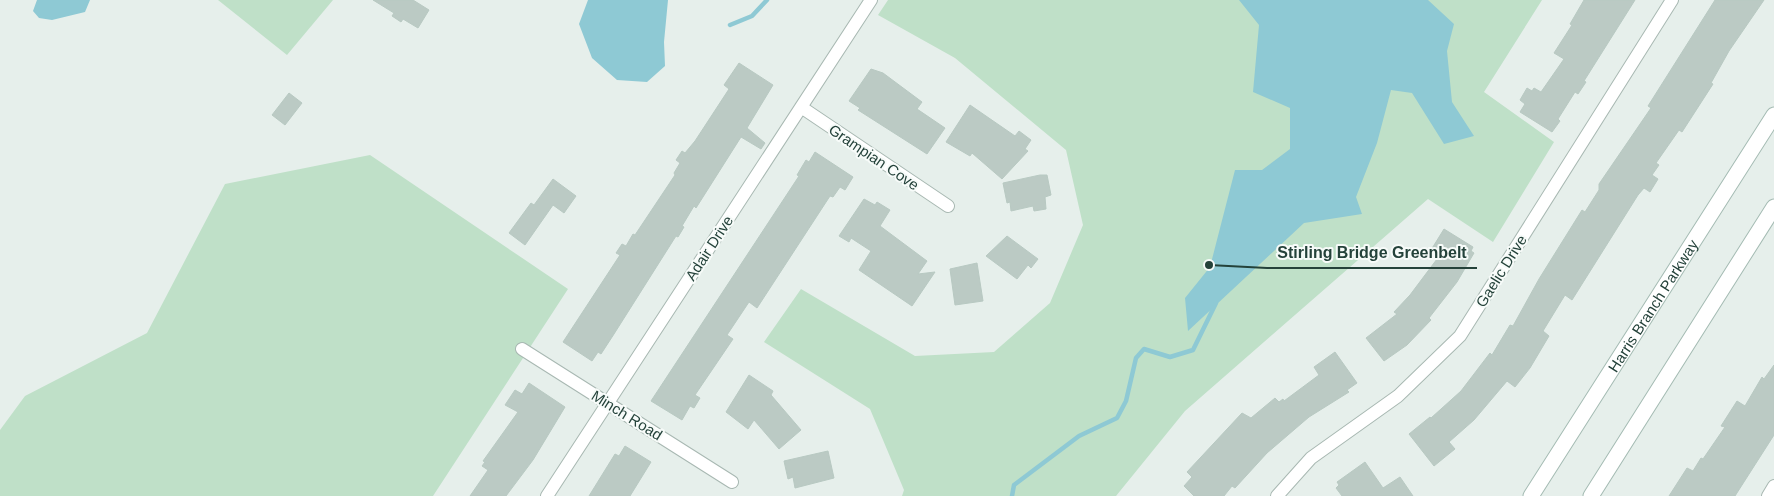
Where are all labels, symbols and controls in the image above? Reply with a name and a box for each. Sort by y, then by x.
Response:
street label: Grampian Cove [826,121,922,193]
street label: Adair Drive [682,212,736,284]
street label: Gaelic Drive [1472,232,1530,310]
street label: Harris Branch Parkway [1604,236,1701,375]
callout: Stirling Bridge Greenbelt [1267,237,1477,268]
text: Stirling Bridge Greenbelt [1277,244,1467,261]
street label: Minch Road [589,387,665,443]

